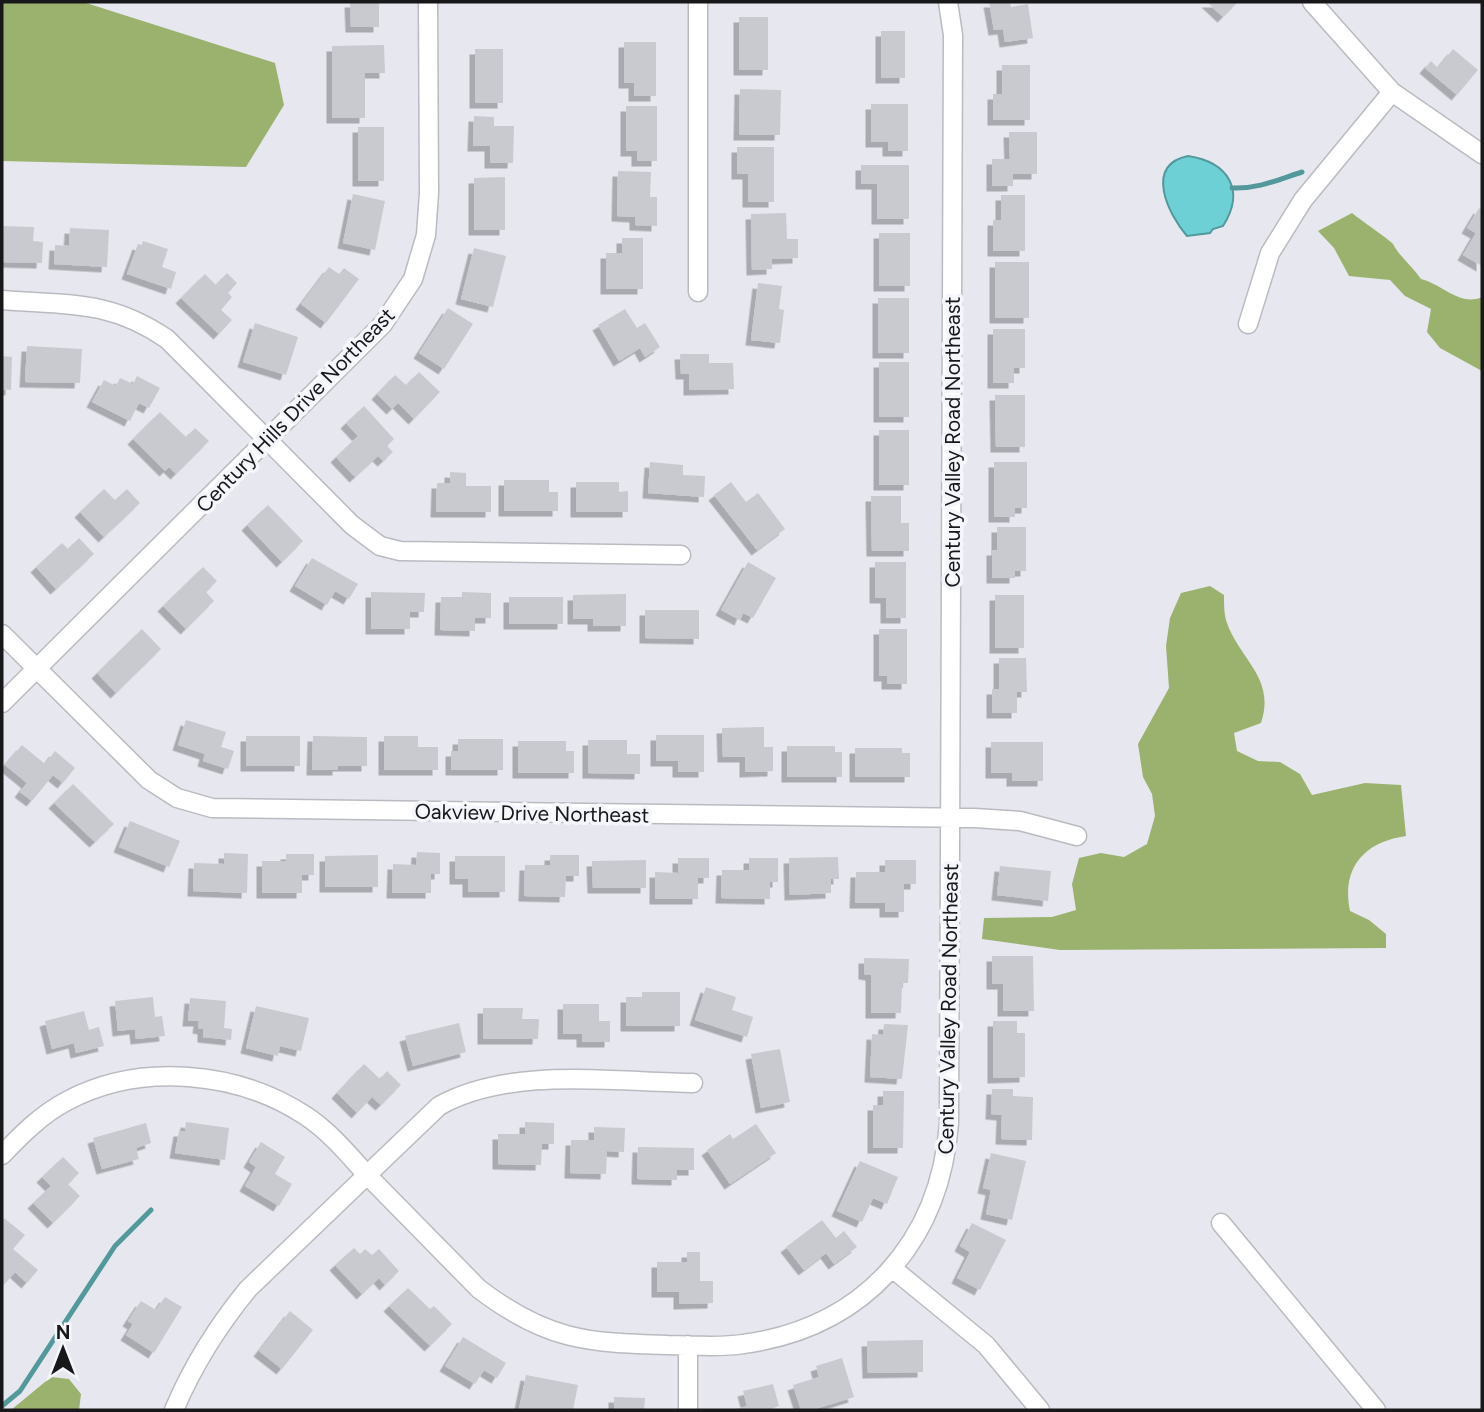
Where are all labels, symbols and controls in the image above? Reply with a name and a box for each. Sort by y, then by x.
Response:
street label: Century Valley Road Northeast [940,296,965,588]
street label: Century Hills Drive Northeast [190,302,400,518]
street label: Oakview Drive Northeast [414,798,650,828]
street label: Century Valley Road Northeast [933,863,963,1155]
north arrow [28,1314,98,1384]
text: N [56,1321,70,1344]

